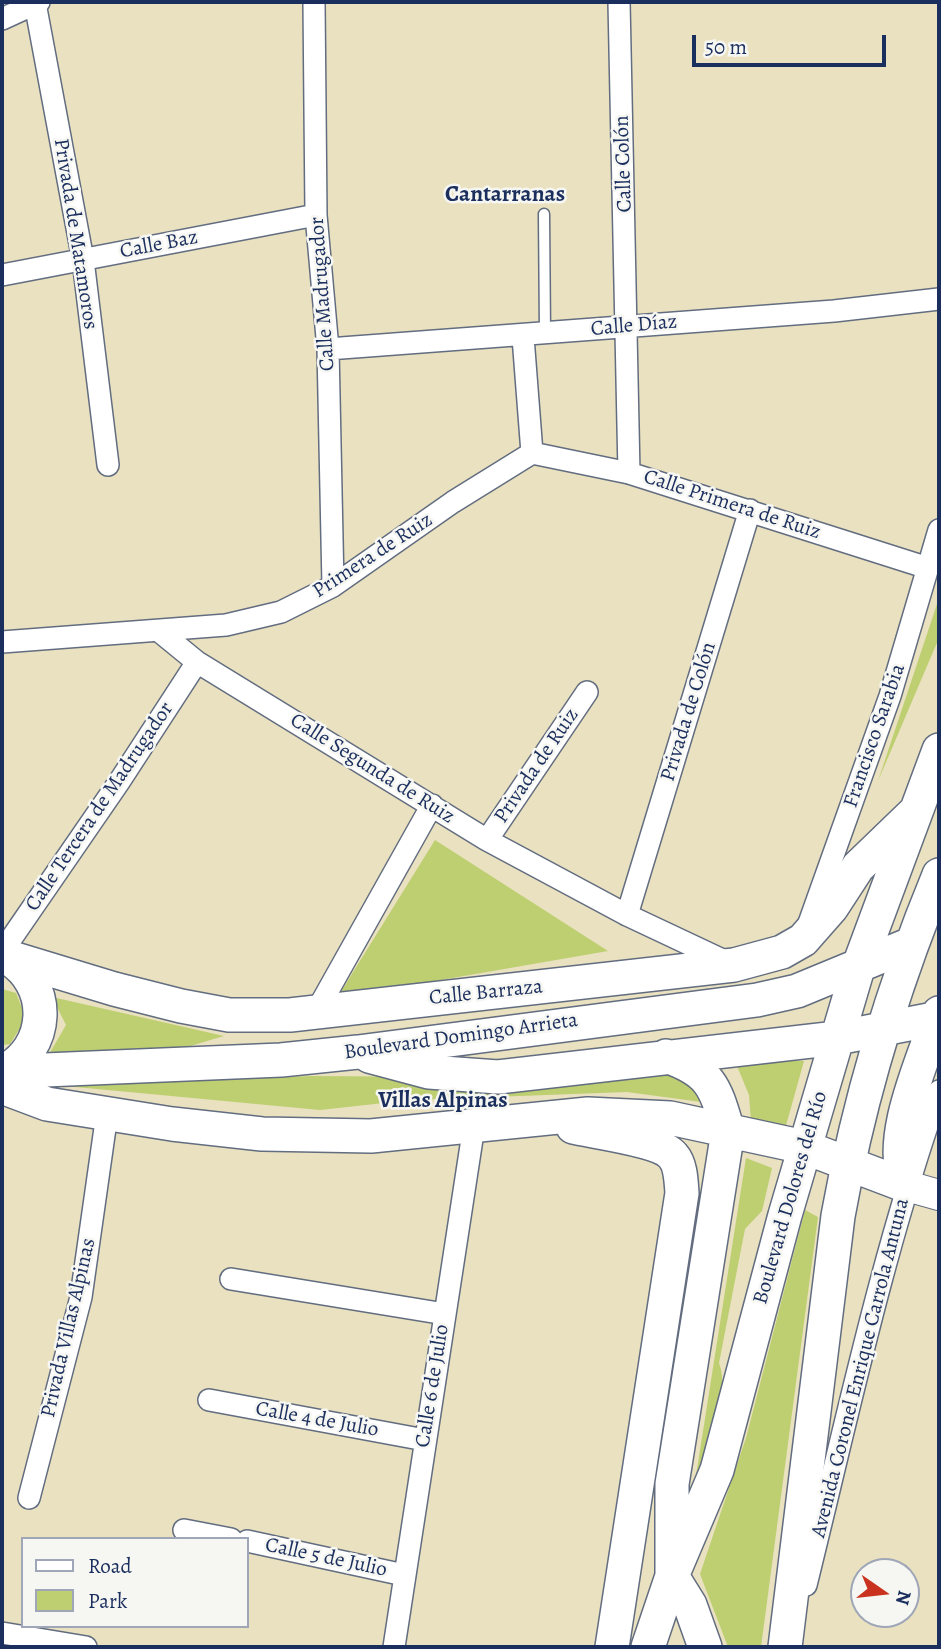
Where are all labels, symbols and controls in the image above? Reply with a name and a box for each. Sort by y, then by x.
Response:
scale bar [696,21,890,65]
text: 50 m [705,33,747,61]
street label: Calle Colón [610,115,638,213]
street label: Privada de Matamoros [47,137,103,331]
district label: Cantarranas [445,181,565,209]
street label: Calle Madrugador [305,216,341,372]
street label: Calle Baz [118,225,200,265]
street label: Calle Díaz [590,310,678,342]
street label: Calle Primera de Ruiz [640,464,824,546]
street label: Primera de Ruiz [308,508,438,604]
street label: Privada de Colón [656,639,722,785]
street label: Francisco Sarabia [839,661,911,811]
street label: Calle Tercera de Madrugador [21,698,179,916]
street label: Privada de Ruiz [489,704,585,828]
street label: Calle Segunda de Ruiz [285,708,459,830]
street label: Calle Barraza [428,975,544,1011]
street label: Boulevard Domingo Arrieta [342,1008,580,1066]
district label: Villas Alpinas [378,1087,508,1115]
street label: Boulevard Dolores del Río [749,1089,833,1307]
street label: Avenida Coronel Enrique Carrola Antuna [807,1196,915,1540]
street label: Privada Villas Alpinas [36,1236,102,1420]
street label: Calle 6 de Julio [411,1323,455,1449]
street label: Calle 4 de Julio [254,1397,380,1443]
street label: Calle 5 de Julio [263,1533,389,1583]
legend [21,1537,248,1628]
text: Road [88,1552,132,1580]
north arrow [850,1558,920,1628]
text: Park [88,1587,127,1615]
text: N [889,1588,918,1607]

